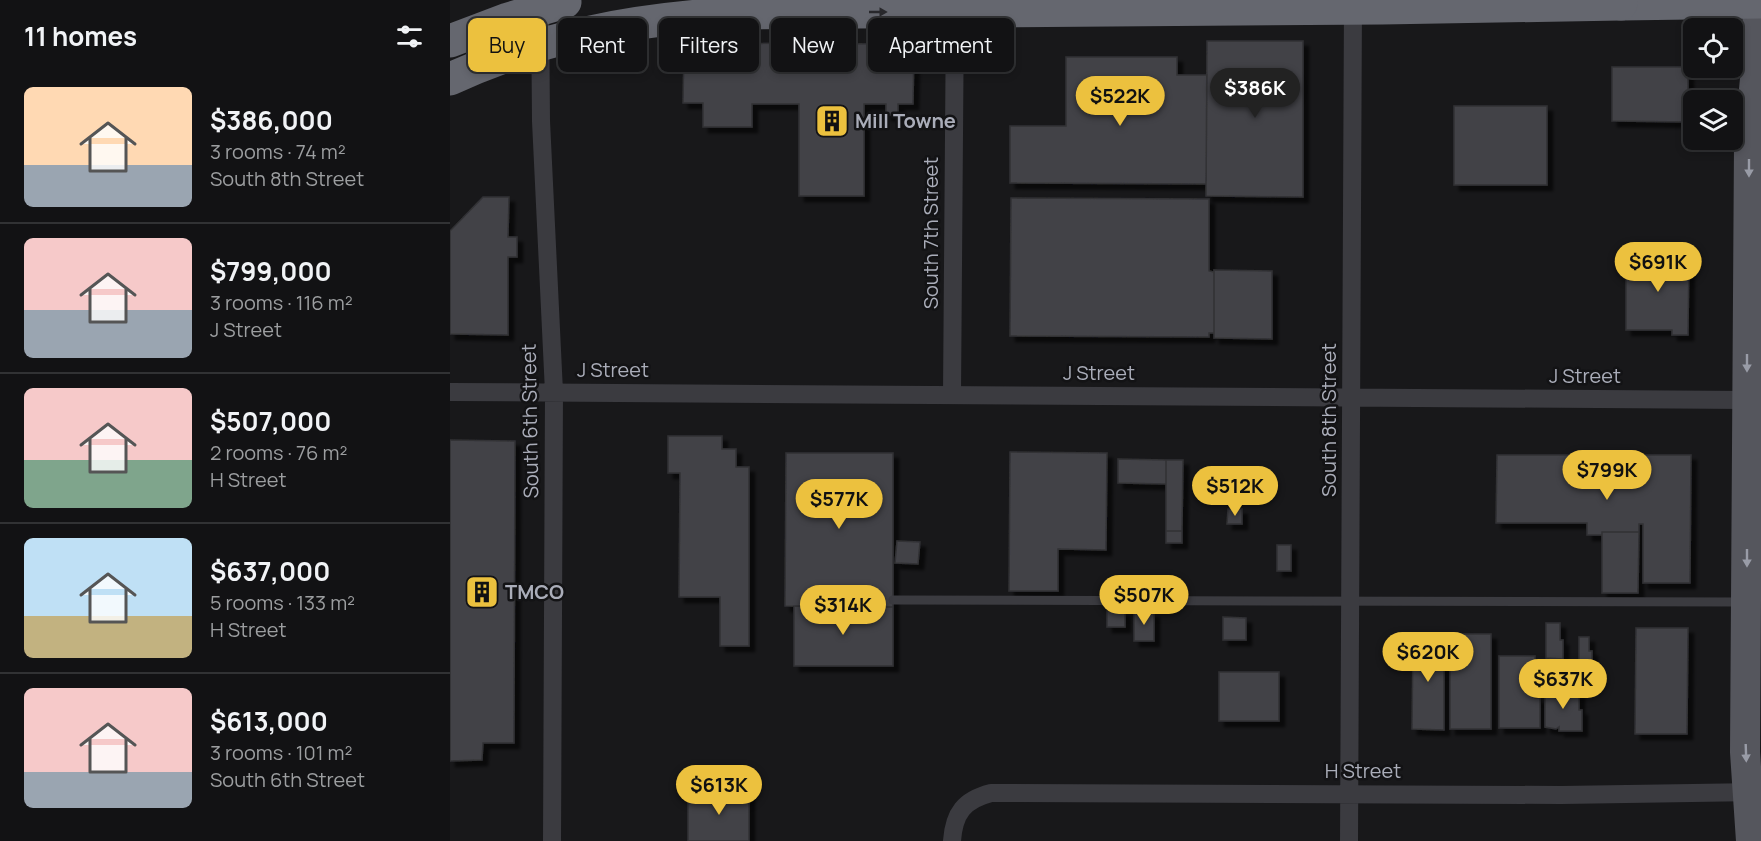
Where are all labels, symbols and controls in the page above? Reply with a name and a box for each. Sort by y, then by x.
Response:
one-way arrow [868,7,887,17]
text: 11 homes [24,18,137,54]
chip: Buy [468,18,546,72]
chip: Rent [558,18,647,72]
chip: Filters [659,18,759,72]
chip: New [771,18,856,72]
chip: Apartment [868,18,1014,72]
map controls [1683,18,1743,150]
button: locate [1683,18,1743,78]
icon: filters [393,20,426,53]
pin: $386K [1213,68,1297,119]
text: $386K [1224,74,1286,101]
pin: $522K [1078,76,1162,127]
text: $522K [1090,82,1150,109]
button: layers [1683,90,1743,150]
text: $386,000 [210,102,333,138]
building icon: Mill Towne [814,103,850,139]
place label: Mill Towne [855,107,956,134]
icon: home [72,111,144,183]
text: 3 rooms · 74 m² [210,138,346,165]
street label: South 7th Street [917,157,944,309]
one-way arrow [1744,158,1753,177]
text: South 8th Street [210,165,364,192]
pin: $691K [1616,242,1700,293]
text: $691K [1629,248,1687,275]
text: $799,000 [210,253,332,289]
icon: home [72,262,144,334]
text: 3 rooms · 116 m² [210,289,353,316]
text: J Street [210,316,282,343]
street label: South 6th Street [515,343,544,499]
street label: South 8th Street [1315,343,1342,497]
one-way arrow [1742,353,1752,372]
street label: J Street [577,356,649,383]
street label: J Street [1063,359,1135,386]
street label: J Street [1549,362,1621,389]
text: $507,000 [210,403,331,439]
icon: home [72,412,144,484]
text: 2 rooms · 76 m² [210,439,347,466]
pin: $799K [1565,450,1649,501]
text: $799K [1576,456,1638,483]
text: H Street [210,466,286,493]
pin: $512K [1193,466,1277,517]
text: $512K [1206,472,1264,499]
pin: $577K [797,479,881,530]
text: $577K [810,485,868,512]
one-way arrow [1742,548,1752,567]
text: $637,000 [210,553,330,589]
icon: home [72,562,144,634]
building icon: TMCO [464,574,500,610]
pin: $507K [1102,575,1186,626]
place label: TMCO [505,578,564,605]
text: $507K [1113,581,1175,608]
pin: $314K [801,585,885,636]
text: 5 rooms · 133 m² [210,589,355,616]
text: $314K [814,591,872,618]
text: H Street [210,616,286,643]
pin: $620K [1386,632,1470,683]
text: $620K [1397,638,1460,665]
pin: $637K [1521,659,1605,710]
text: $637K [1533,665,1593,692]
text: $613,000 [210,703,328,739]
icon: home [72,712,144,784]
text: 3 rooms · 101 m² [210,739,352,766]
one-way arrow [1741,743,1750,762]
street label: H Street [1325,757,1401,784]
pin: $613K [677,765,761,816]
text: South 6th Street [210,766,365,793]
text: $613K [690,771,748,798]

